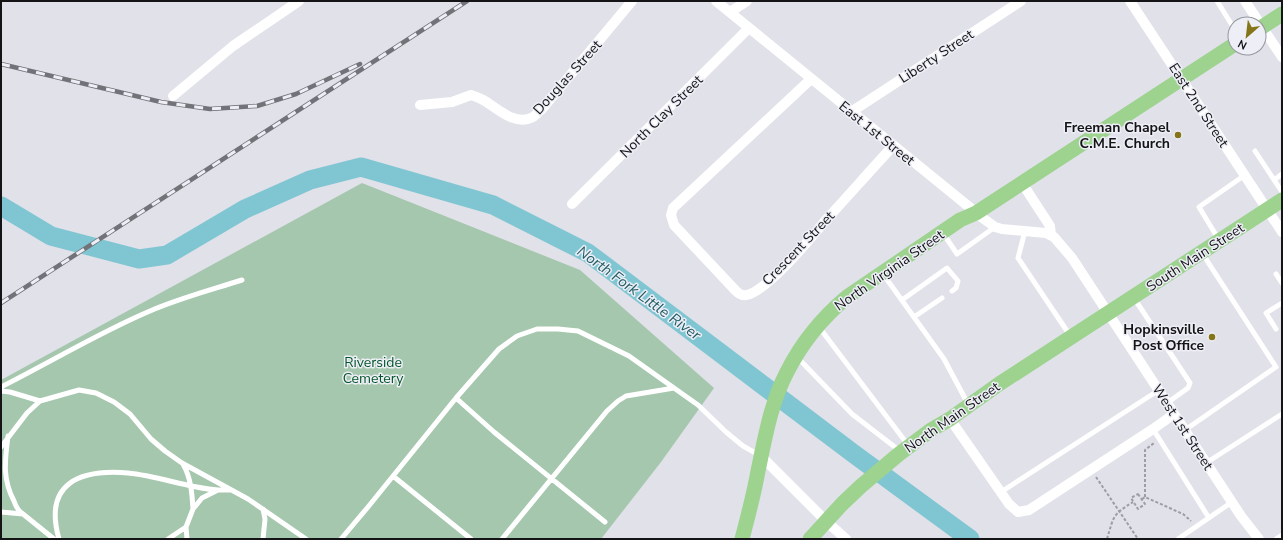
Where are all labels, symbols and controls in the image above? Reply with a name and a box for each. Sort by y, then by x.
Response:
north arrow [1227,16,1267,56]
street label: Liberty Street [895,25,978,88]
street label: Douglas Street [529,36,606,119]
text: N [1235,36,1250,53]
street label: East 2nd Street [1164,59,1233,151]
street label: North Clay Street [616,71,707,162]
street label: East 1st Street [835,97,919,170]
place label: Freeman Chapel C.M.E. Church [1064,118,1171,153]
marker: Freeman Chapel C.M.E. Church [1173,130,1183,140]
street label: Crescent Street [758,207,839,290]
street label: South Main Street [1143,219,1248,296]
street label: North Virginia Street [831,225,948,315]
water label: North Fork Little River [573,241,705,345]
place label: Hopkinsville Post Office [1123,320,1204,355]
marker: Hopkinsville Post Office [1207,332,1217,342]
park label: Riverside Cemetery [343,353,404,388]
street label: North Main Street [901,377,1004,457]
street label: West 1st Street [1148,381,1218,474]

